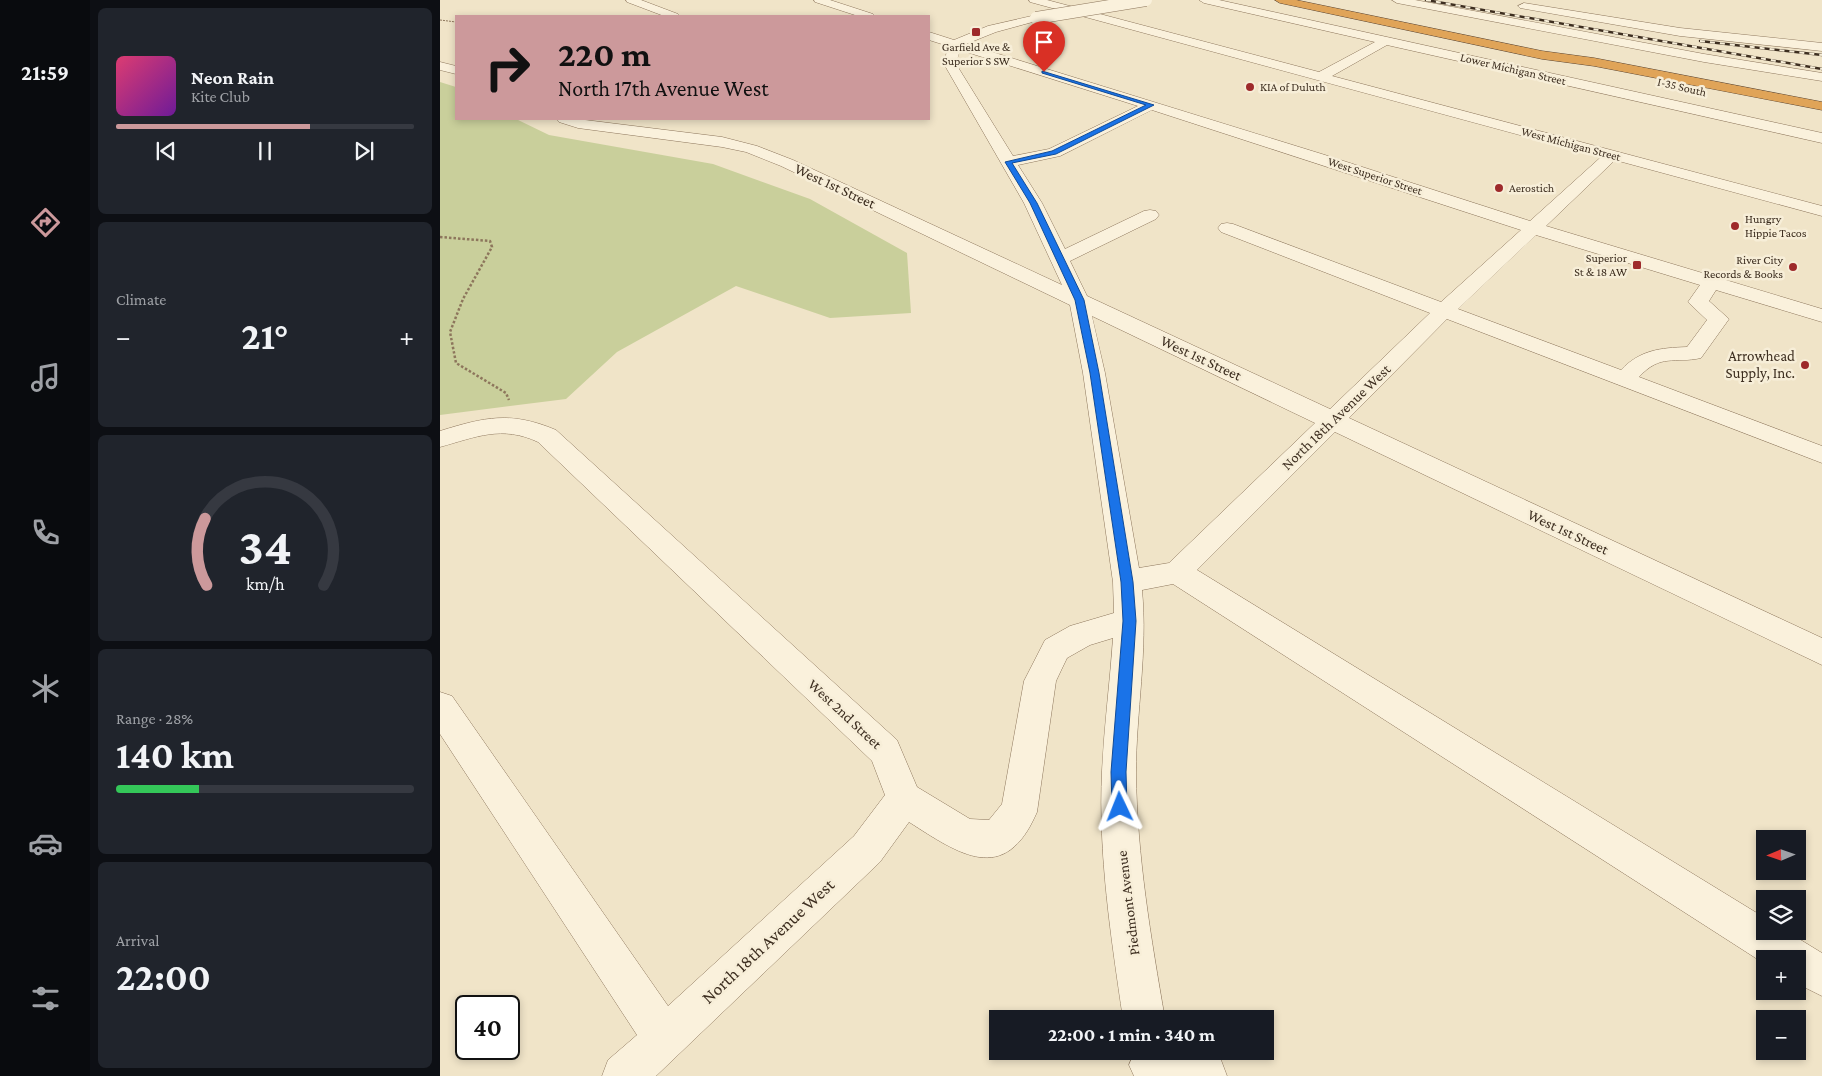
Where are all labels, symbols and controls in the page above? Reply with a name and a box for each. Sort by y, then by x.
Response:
pin [1023,21,1065,72]
marker: Garfield Ave & Superior S SW [970,26,982,38]
icon: arrive [1030,28,1058,56]
icon: right [475,35,540,100]
text: 220 m [558,35,651,74]
place label: Garfield Ave & Superior S SW [942,40,1011,68]
street label: Lower Michigan Street [1459,50,1568,88]
text: 21:59 [21,60,69,85]
text: Neon Rain [191,67,274,88]
street label: I-35 South [1656,75,1708,100]
text: North 17th Avenue West [558,76,769,101]
place label: KIA of Duluth [1260,80,1326,94]
marker: KIA of Duluth [1244,81,1256,93]
text: Kite Club [191,88,250,105]
street label: West Michigan Street [1520,124,1623,164]
icon: previous [152,137,180,165]
icon: pause [251,137,279,165]
icon: next [350,137,378,165]
street label: West Superior Street [1326,154,1425,198]
street label: West 1st Street [792,160,879,212]
place label: Aerostich [1509,181,1555,195]
marker: Aerostich [1493,182,1505,194]
icon: directions [28,205,63,240]
place label: Hungry Hippie Tacos [1745,212,1807,240]
marker: Hungry Hippie Tacos [1729,220,1741,232]
place label: Superior St & 18 AW [1574,251,1628,279]
place label: River City Records & Books [1704,253,1783,281]
marker: Superior St & 18 AW [1631,259,1643,271]
marker: River City Records & Books [1787,261,1799,273]
text: Climate [116,291,166,308]
text: 21° [241,315,289,357]
text: − [116,321,131,352]
text: + [399,321,414,352]
street label: West 1st Street [1158,332,1245,384]
place label: Arrowhead Supply, Inc. [1725,348,1795,382]
marker: Arrowhead Supply, Inc. [1799,359,1811,371]
icon: music [28,360,63,395]
street label: North 18th Avenue West [1278,360,1394,473]
street label: West 1st Street [1525,506,1612,558]
icon: phone [28,515,63,550]
text: 34 [238,517,292,575]
text: km/h [246,574,285,594]
icon: climate [28,671,63,706]
street label: West 2nd Street [805,676,886,753]
text: Range · 28% [116,710,193,727]
text: 140 km [116,734,234,776]
position arrow [1093,780,1145,832]
icon: car [28,826,63,861]
north arrow [1756,830,1806,880]
map controls [1756,830,1806,1060]
street label: Piedmont Avenue [1114,849,1142,956]
street label: North 18th Avenue West [698,874,839,1008]
button: layers [1756,890,1806,940]
text: Arrival [116,932,160,949]
button: + [1756,950,1806,1000]
text: 22:00 [116,956,211,998]
icon: filters [28,981,63,1016]
speed limit sign: 40 [455,995,520,1060]
button: − [1756,1010,1806,1060]
text: 22:00 · 1 min · 340 m [1048,1024,1215,1045]

